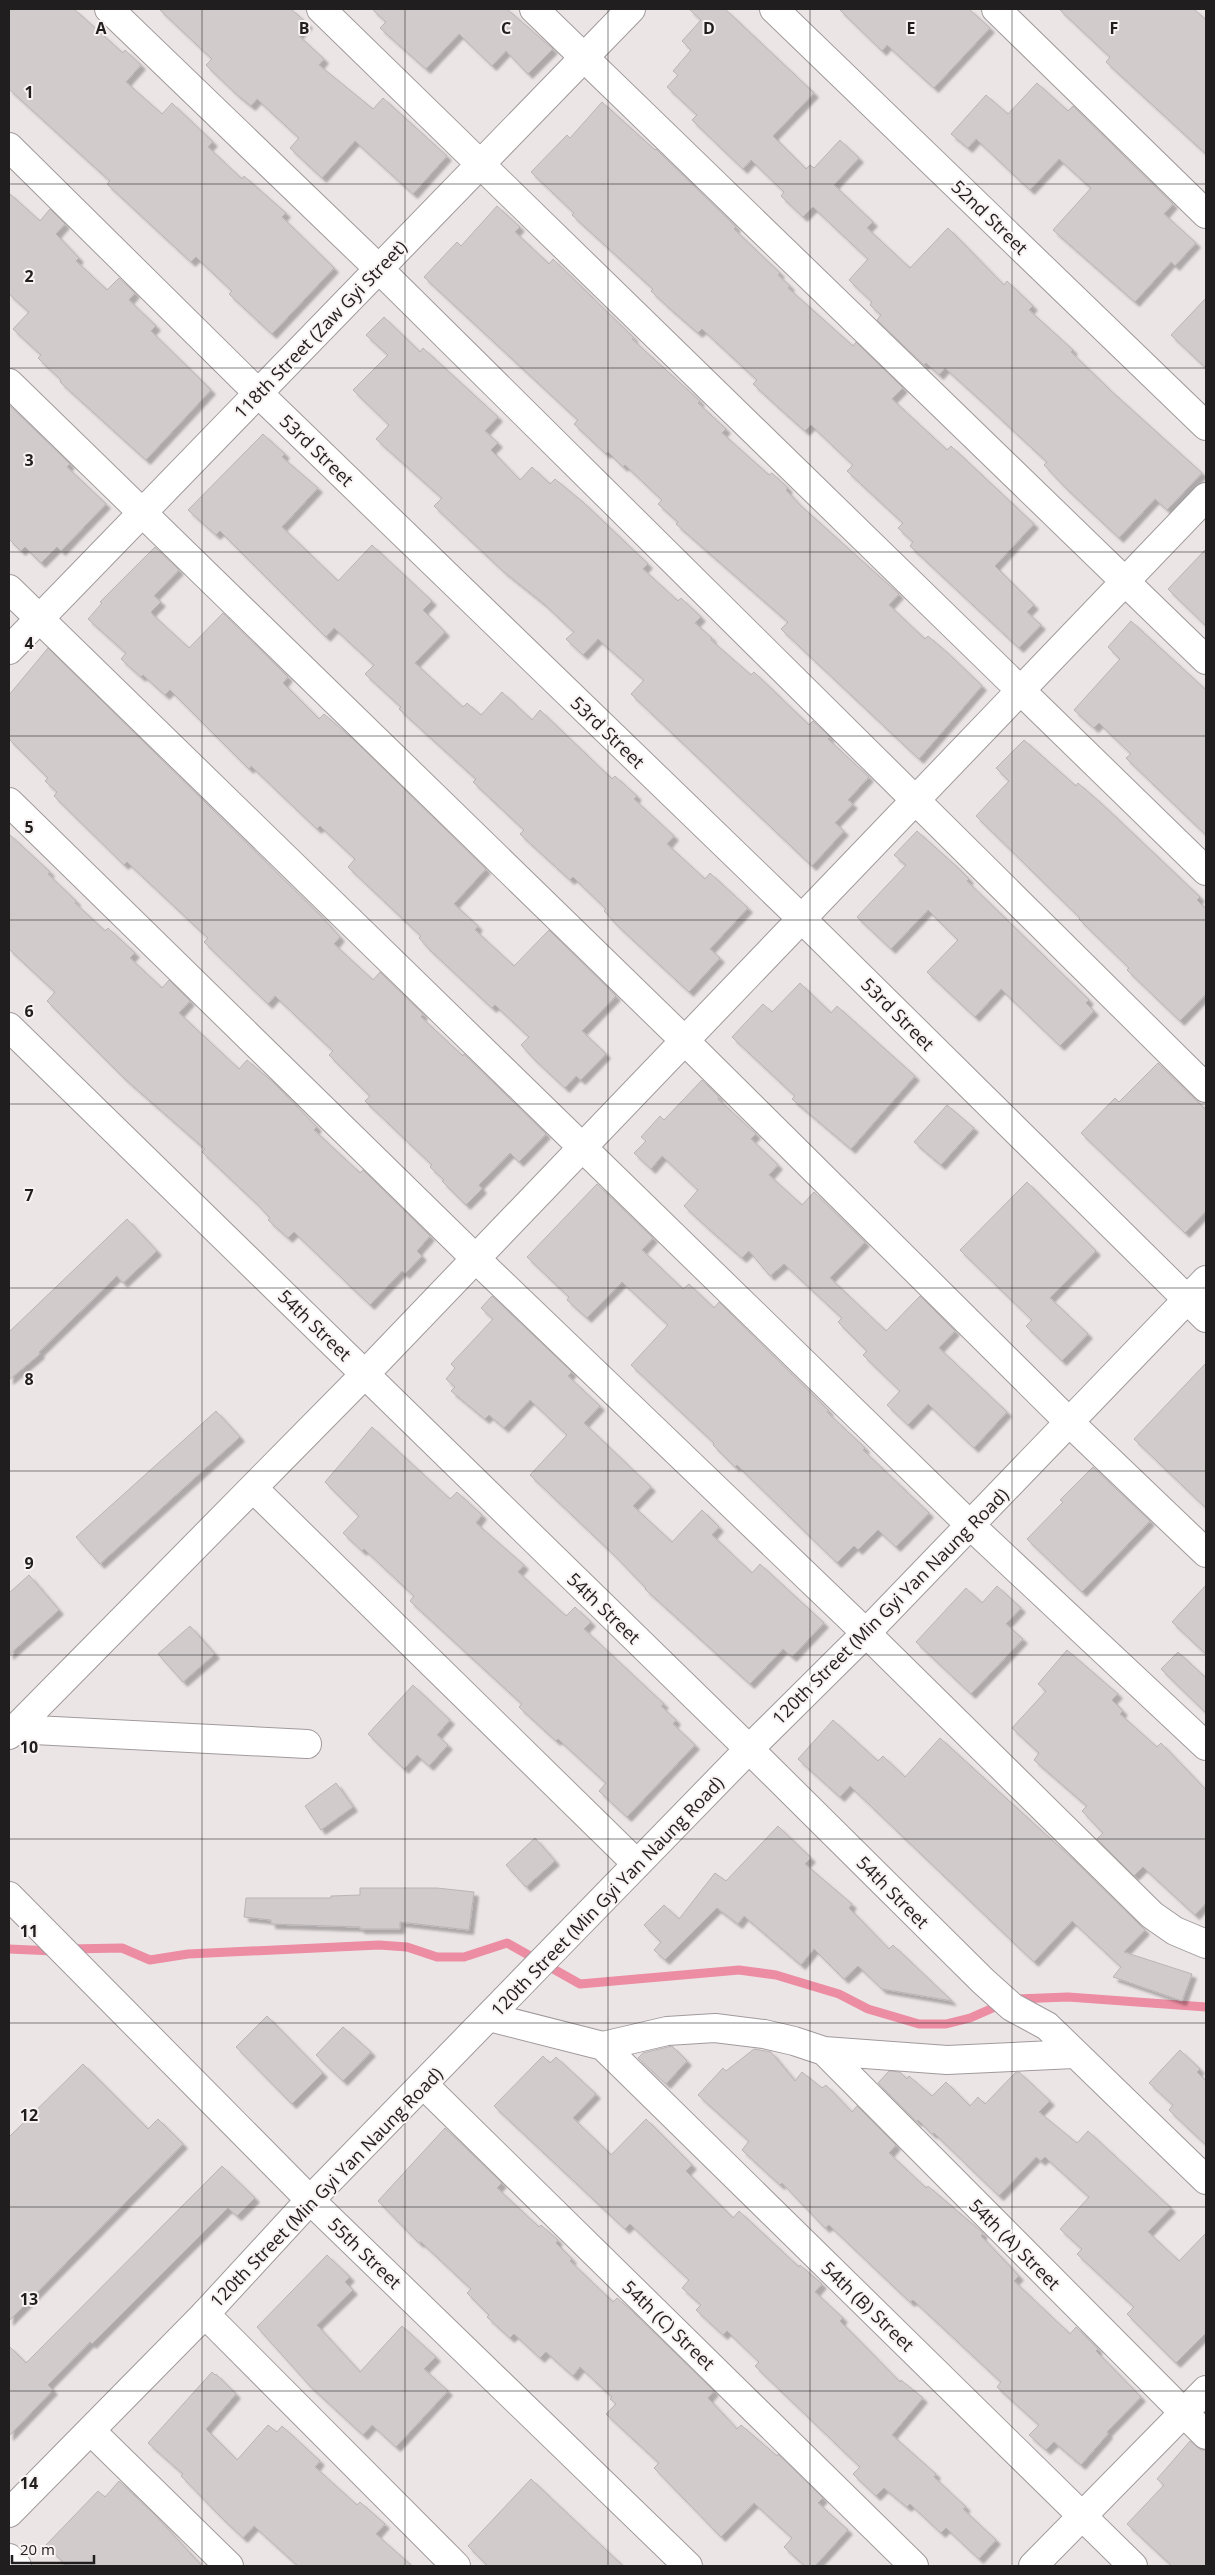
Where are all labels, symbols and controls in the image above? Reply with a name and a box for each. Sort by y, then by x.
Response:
text: A [95,17,107,39]
text: B [299,17,309,39]
text: C [501,17,511,39]
text: D [703,17,715,39]
text: E [907,17,916,39]
text: F [1110,17,1118,39]
text: 1 [24,81,34,103]
street label: 52nd Street [947,174,1033,260]
street label: 118th Street (Zaw Gyi Street) [228,235,412,423]
text: 2 [24,265,34,287]
street label: 53rd Street [275,409,359,491]
text: 3 [24,449,34,471]
text: 4 [24,632,34,654]
street label: 53rd Street [566,691,650,773]
text: 5 [24,816,34,838]
street label: 53rd Street [856,972,940,1056]
text: 6 [24,1000,34,1022]
text: 7 [24,1184,34,1206]
street label: 54th Street [273,1284,357,1366]
text: 8 [24,1368,34,1390]
street label: 120th Street (Min Gyi Yan Naung Road) [767,1483,1013,1729]
text: 9 [24,1552,34,1574]
street label: 54th Street [562,1567,646,1649]
text: 10 [20,1736,38,1758]
street label: 120th Street (Min Gyi Yan Naung Road) [485,1771,729,2021]
street label: 54th Street [852,1851,934,1933]
text: 11 [20,1920,38,1942]
street label: 120th Street (Min Gyi Yan Naung Road) [204,2062,448,2312]
text: 12 [20,2104,38,2126]
street label: 54th (A) Street [964,2193,1066,2295]
street label: 55th Street [323,2212,407,2294]
street label: 54th (B) Street [817,2256,919,2356]
street label: 54th (C) Street [618,2275,720,2375]
text: 13 [20,2288,38,2310]
text: 14 [20,2472,38,2494]
scale bar [12,2532,95,2564]
text: 20 m [20,2539,55,2559]

